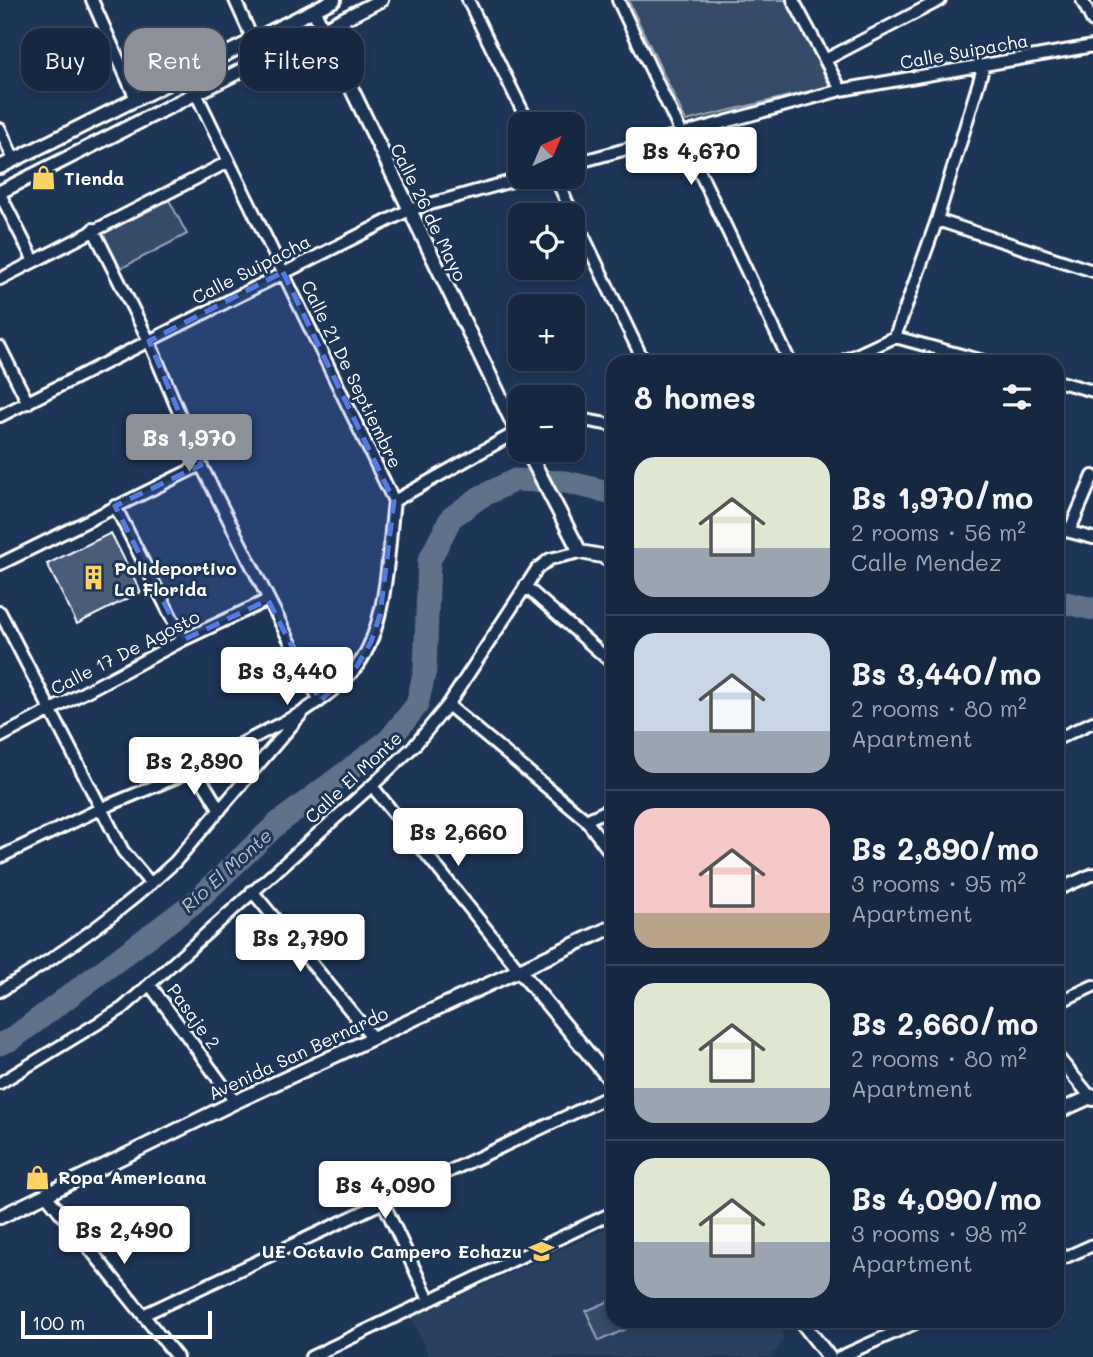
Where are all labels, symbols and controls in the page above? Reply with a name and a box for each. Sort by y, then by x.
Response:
chip: Buy [21,28,110,91]
chip: Rent [124,28,226,91]
chip: Filters [240,28,364,91]
street label: Calle Suipacha [898,28,1030,74]
north arrow [508,112,584,189]
map controls [508,112,585,462]
pin: Bs 4,670 [619,128,763,187]
text: Bs 4,670 [642,135,740,165]
street label: Calle 26 de Mayo [385,139,473,285]
shop icon: Tienda [30,164,58,192]
place label: Tienda [64,166,124,190]
button: locate [508,203,585,280]
street label: Calle Suipacha [188,229,314,309]
street label: Calle 21 De Septiembre [296,276,408,472]
button: + [508,294,585,371]
text: 8 homes [634,377,756,417]
icon: filters [998,378,1036,416]
button: − [508,385,585,462]
pin: Bs 1,970 [117,414,261,474]
text: Bs 1,970 [142,422,236,452]
text: Bs 1,970/mo [851,477,1033,517]
icon: home [690,485,774,569]
text: 2 rooms · 56 m² [851,517,1026,547]
text: Calle Mendez [851,547,1002,577]
place label: Polideportivo La Florida [114,556,237,601]
building icon: Polideportivo La Florida [80,564,108,592]
street label: Calle 17 De Agosto [46,604,204,700]
pin: Bs 3,440 [215,648,359,707]
text: Bs 3,440/mo [851,653,1041,693]
text: Bs 3,440 [237,655,337,685]
icon: home [690,661,774,745]
text: 2 rooms · 80 m² [851,693,1027,723]
text: Apartment [851,723,973,753]
street label: Calle El Monte [299,726,407,828]
pin: Bs 2,890 [122,738,266,797]
text: Bs 2,890 [145,745,243,775]
pin: Bs 2,660 [386,808,530,868]
text: Bs 2,660 [409,816,507,846]
water label: Río El Monte [175,822,277,918]
text: Bs 2,890/mo [851,828,1039,868]
icon: home [690,836,774,920]
text: 3 rooms · 95 m² [851,868,1026,898]
text: Apartment [851,898,973,928]
pin: Bs 2,790 [228,914,372,974]
text: Bs 2,790 [252,922,348,952]
street label: Pasaje 2 [162,979,226,1053]
street label: Avenida San Bernardo [204,1001,392,1105]
text: Bs 2,660/mo [851,1003,1038,1043]
icon: home [690,1011,774,1095]
text: 2 rooms · 80 m² [851,1043,1027,1073]
text: Apartment [851,1073,973,1103]
pin: Bs 4,090 [313,1162,457,1221]
shop icon: Ropa Americana [24,1163,52,1191]
place label: Ropa Americana [58,1165,206,1189]
text: Bs 4,090 [335,1169,435,1199]
text: Bs 4,090/mo [851,1178,1042,1218]
icon: home [690,1186,774,1270]
pin: Bs 2,490 [52,1206,196,1266]
text: Bs 2,490 [75,1214,173,1244]
text: 3 rooms · 98 m² [851,1218,1027,1248]
school or university icon: UE Octavio Campero Echazu [528,1237,556,1265]
place label: UE Octavio Campero Echazu [262,1239,522,1263]
text: Apartment [851,1248,973,1278]
scale bar [21,1308,212,1340]
text: 100 m [32,1310,85,1335]

